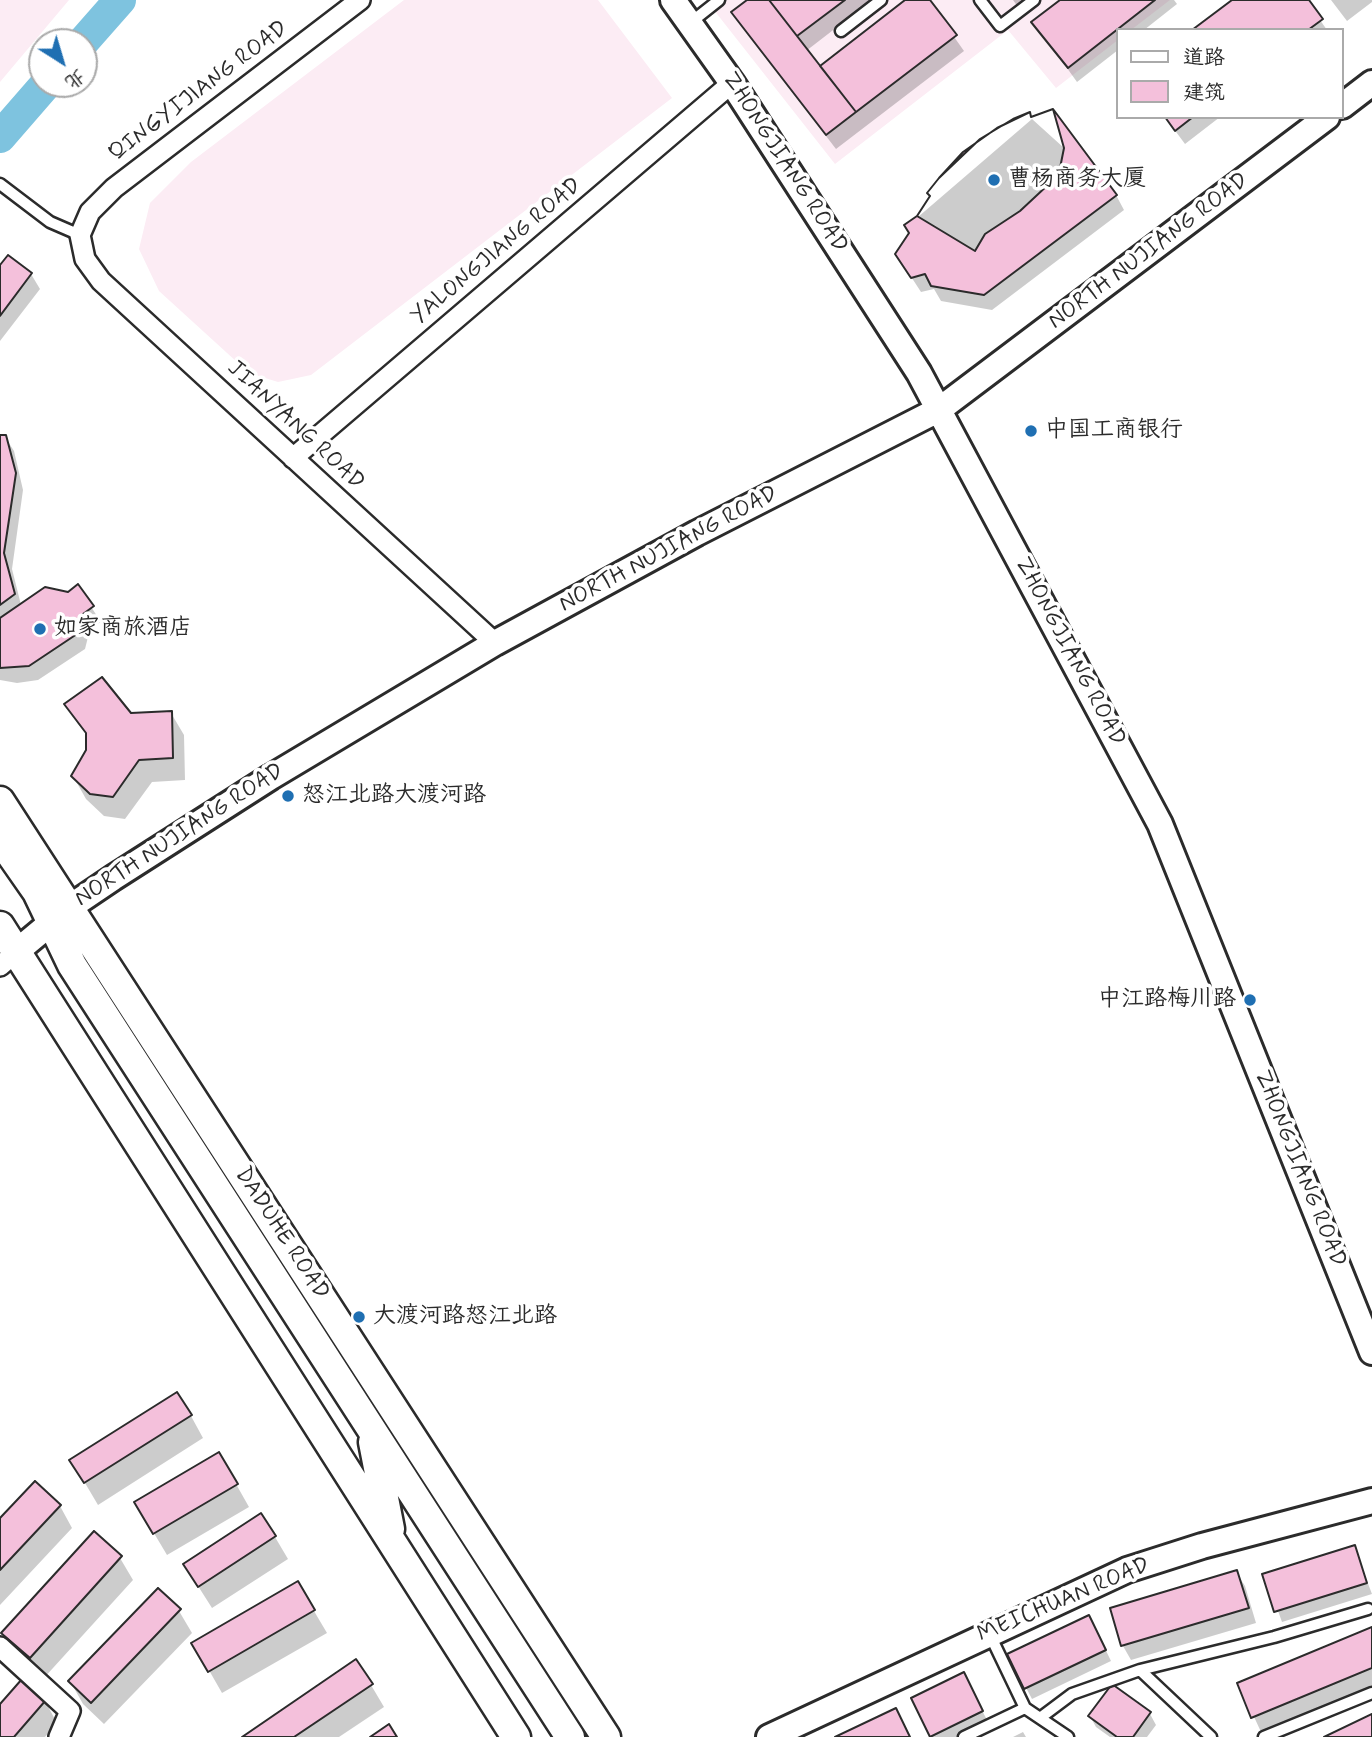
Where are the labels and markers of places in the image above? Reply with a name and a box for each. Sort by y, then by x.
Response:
place label: 曹杨商务大厦 [1008,166,1146,194]
marker: 曹杨商务大厦 [986,172,1002,188]
place label: 中国工商银行 [1045,417,1183,445]
marker: 中国工商银行 [1023,423,1039,439]
place label: 如家商旅酒店 [54,615,192,643]
marker: 如家商旅酒店 [32,621,48,637]
place label: 怒江北路大渡河路 [302,782,486,810]
marker: 怒江北路大渡河路 [280,788,296,804]
place label: 中江路梅川路 [1098,986,1236,1014]
marker: 中江路梅川路 [1242,992,1258,1008]
place label: 大渡河路怒江北路 [373,1303,557,1331]
marker: 大渡河路怒江北路 [351,1309,367,1325]

